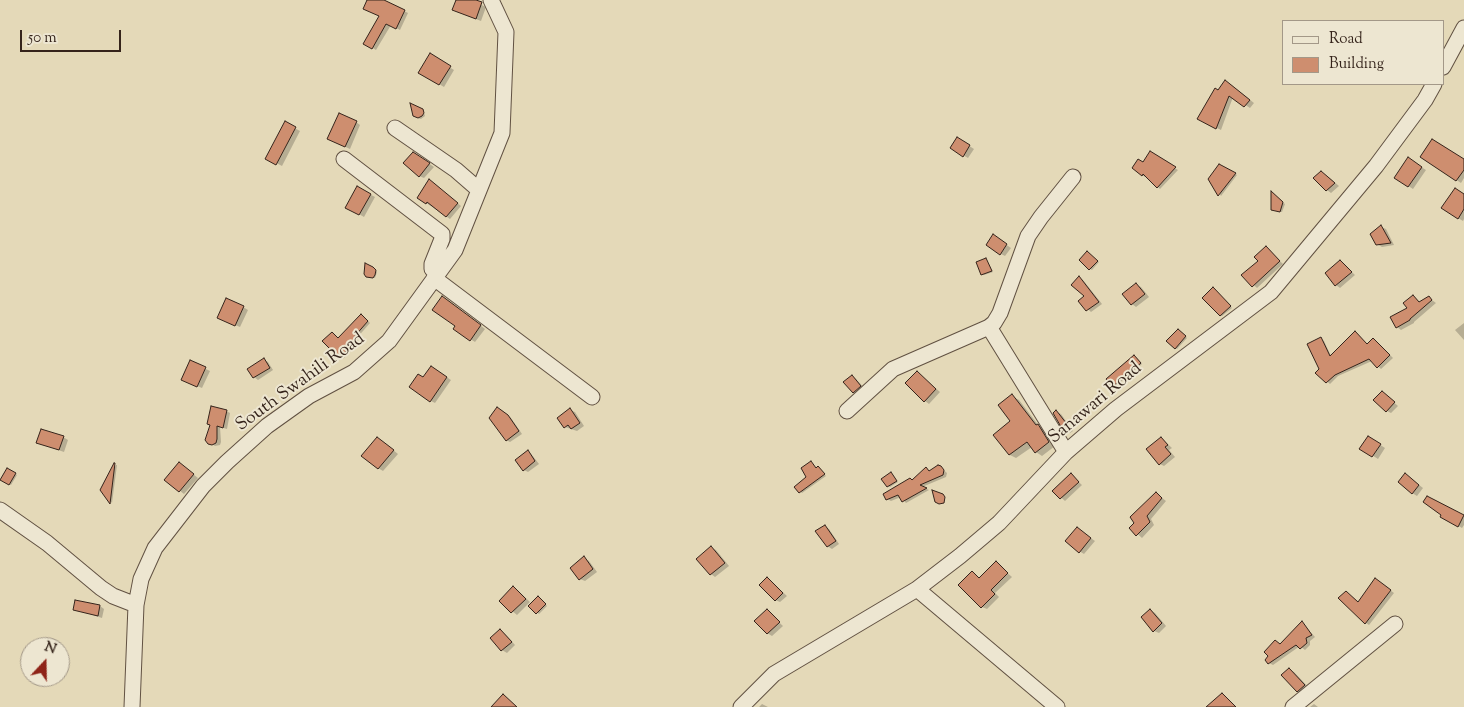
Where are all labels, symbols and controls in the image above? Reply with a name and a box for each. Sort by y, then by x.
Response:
scale bar [22,20,124,52]
legend [1282,20,1444,85]
text: 50 m [28,28,57,49]
text: Road [1329,29,1363,50]
text: Building [1329,54,1384,75]
street label: South Swahili Road [232,329,370,437]
street label: Sanawari Road [1045,359,1147,449]
north arrow [20,637,70,687]
text: N [41,638,59,660]

